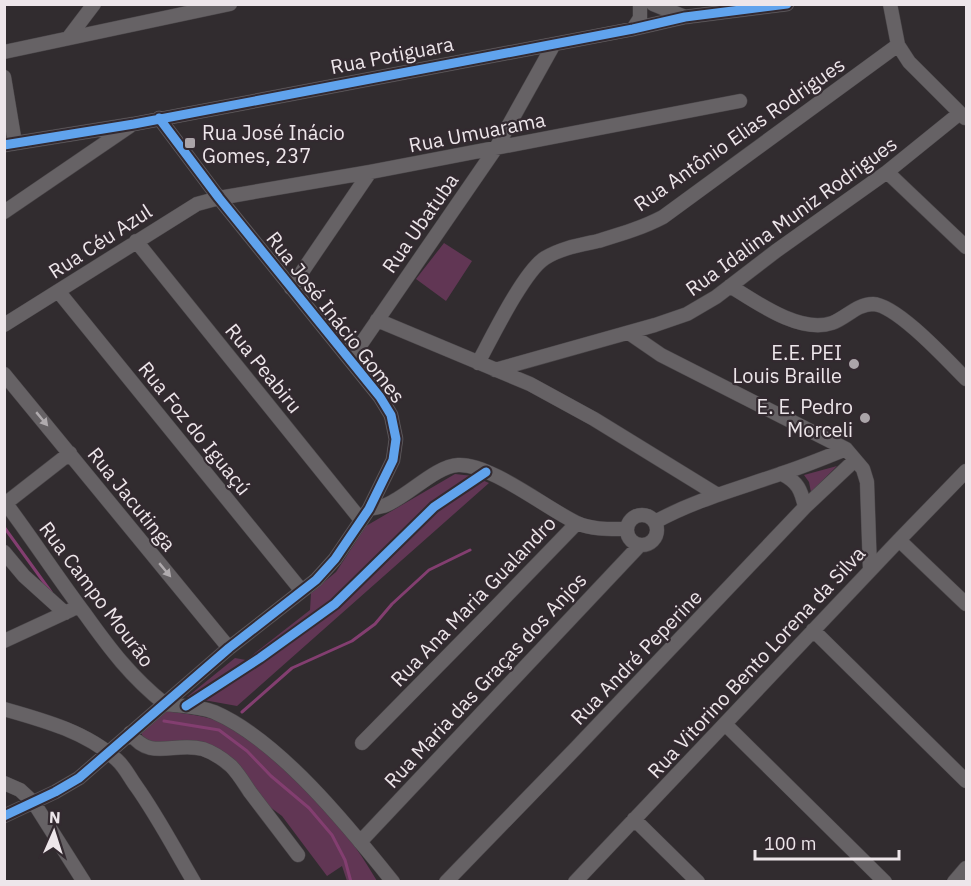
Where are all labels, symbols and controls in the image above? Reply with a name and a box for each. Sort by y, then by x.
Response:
street label: Rua Potiguara [328,30,456,80]
street label: Rua Antônio Elias Rodrigues [628,51,850,217]
street label: Rua Umuarama [406,105,548,158]
place label: Rua José Inácio Gomes, 237 [202,119,345,169]
street label: Rua Idalina Muniz Rodrigues [680,130,902,302]
marker: Rua José Inácio Gomes, 237 [183,136,197,150]
street label: Rua Ubatuba [376,167,465,278]
street label: Rua Céu Azul [43,198,157,284]
street label: Rua José Inácio Gomes [261,226,411,408]
street label: Rua Peabiru [219,317,309,419]
place label: E.E. PEI Louis Braille [732,339,842,389]
street label: Rua Foz do Iguaçú [133,355,257,501]
marker: E.E. PEI Louis Braille [847,357,861,371]
place label: E. E. Pedro Morceli [757,393,853,443]
one-way arrow [35,411,48,427]
marker: E. E. Pedro Morceli [858,411,872,425]
street label: Rua Jacutinga [82,441,182,557]
street label: Rua Ana Maria Gualandro [384,510,562,692]
street label: Rua Campo Mourão [33,516,161,672]
street label: Rua Vitorino Bento Lorena da Silva [641,540,871,784]
one-way arrow [158,562,171,577]
street label: Rua Maria das Graças dos Anjos [378,566,592,794]
street label: Rua André Peperine [564,584,708,730]
north arrow [24,802,84,862]
text: N [48,807,61,827]
scale bar [755,823,899,861]
text: 100 m [764,832,816,855]

